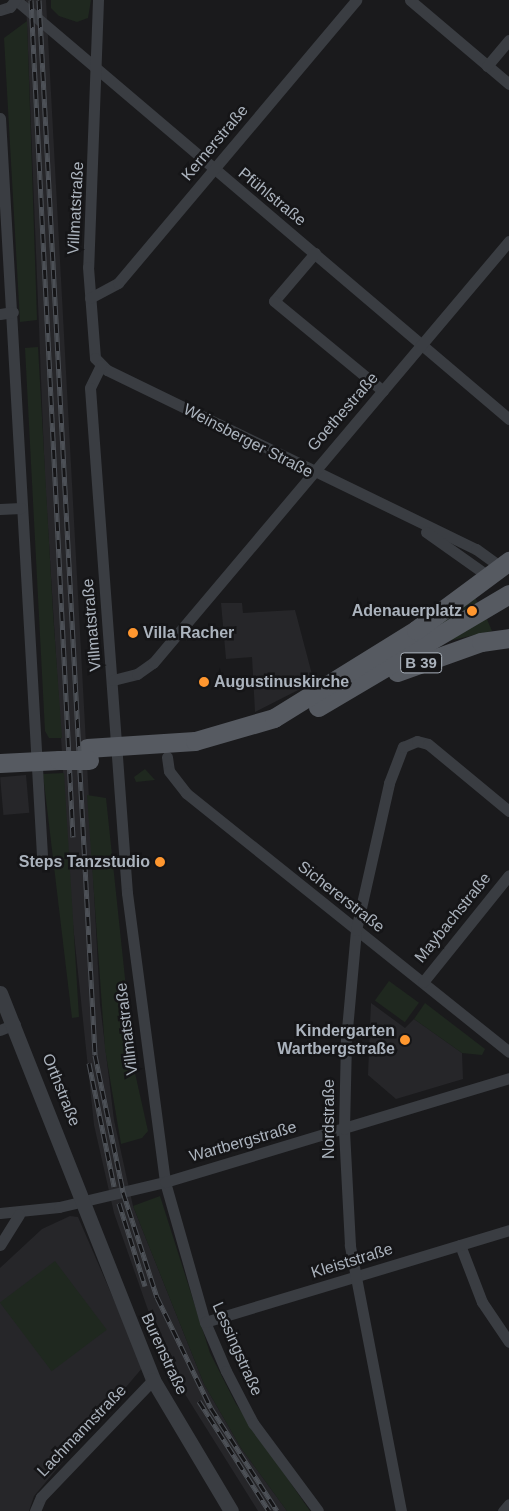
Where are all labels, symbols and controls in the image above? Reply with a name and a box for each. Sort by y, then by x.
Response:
street label: Kernerstraße [178,101,252,185]
street label: Villmatstraße [64,161,88,255]
street label: Pfühlstraße [234,164,310,230]
street label: Goethestraße [304,369,382,455]
street label: Weinsberger Straße [180,400,316,482]
street label: Villmatstraße [78,578,106,672]
place label: Adenauerplatz [352,601,462,621]
marker: Adenauerplatz [466,605,478,617]
place label: Villa Racher [143,623,234,643]
marker: Villa Racher [127,627,139,639]
road number: B 39 [400,650,442,676]
place label: Augustinuskirche [214,672,349,692]
marker: Augustinuskirche [198,676,210,688]
place label: Steps Tanzstudio [19,852,150,872]
marker: Steps Tanzstudio [154,856,166,868]
street label: Sichererstraße [294,857,388,937]
street label: Maybachstraße [411,869,495,967]
street label: Villmatstraße [112,982,142,1076]
place label: Kindergarten Wartbergstraße [277,1021,395,1059]
marker: Kindergarten Wartbergstraße [399,1034,411,1046]
street label: Orthstraße [38,1051,84,1129]
street label: Nordstraße [319,1079,339,1159]
street label: Wartbergstraße [187,1118,299,1166]
street label: Kleiststraße [309,1239,395,1283]
street label: Lessingstraße [208,1299,266,1399]
street label: Burenstraße [137,1310,191,1398]
street label: Lachmannstraße [33,1381,131,1481]

